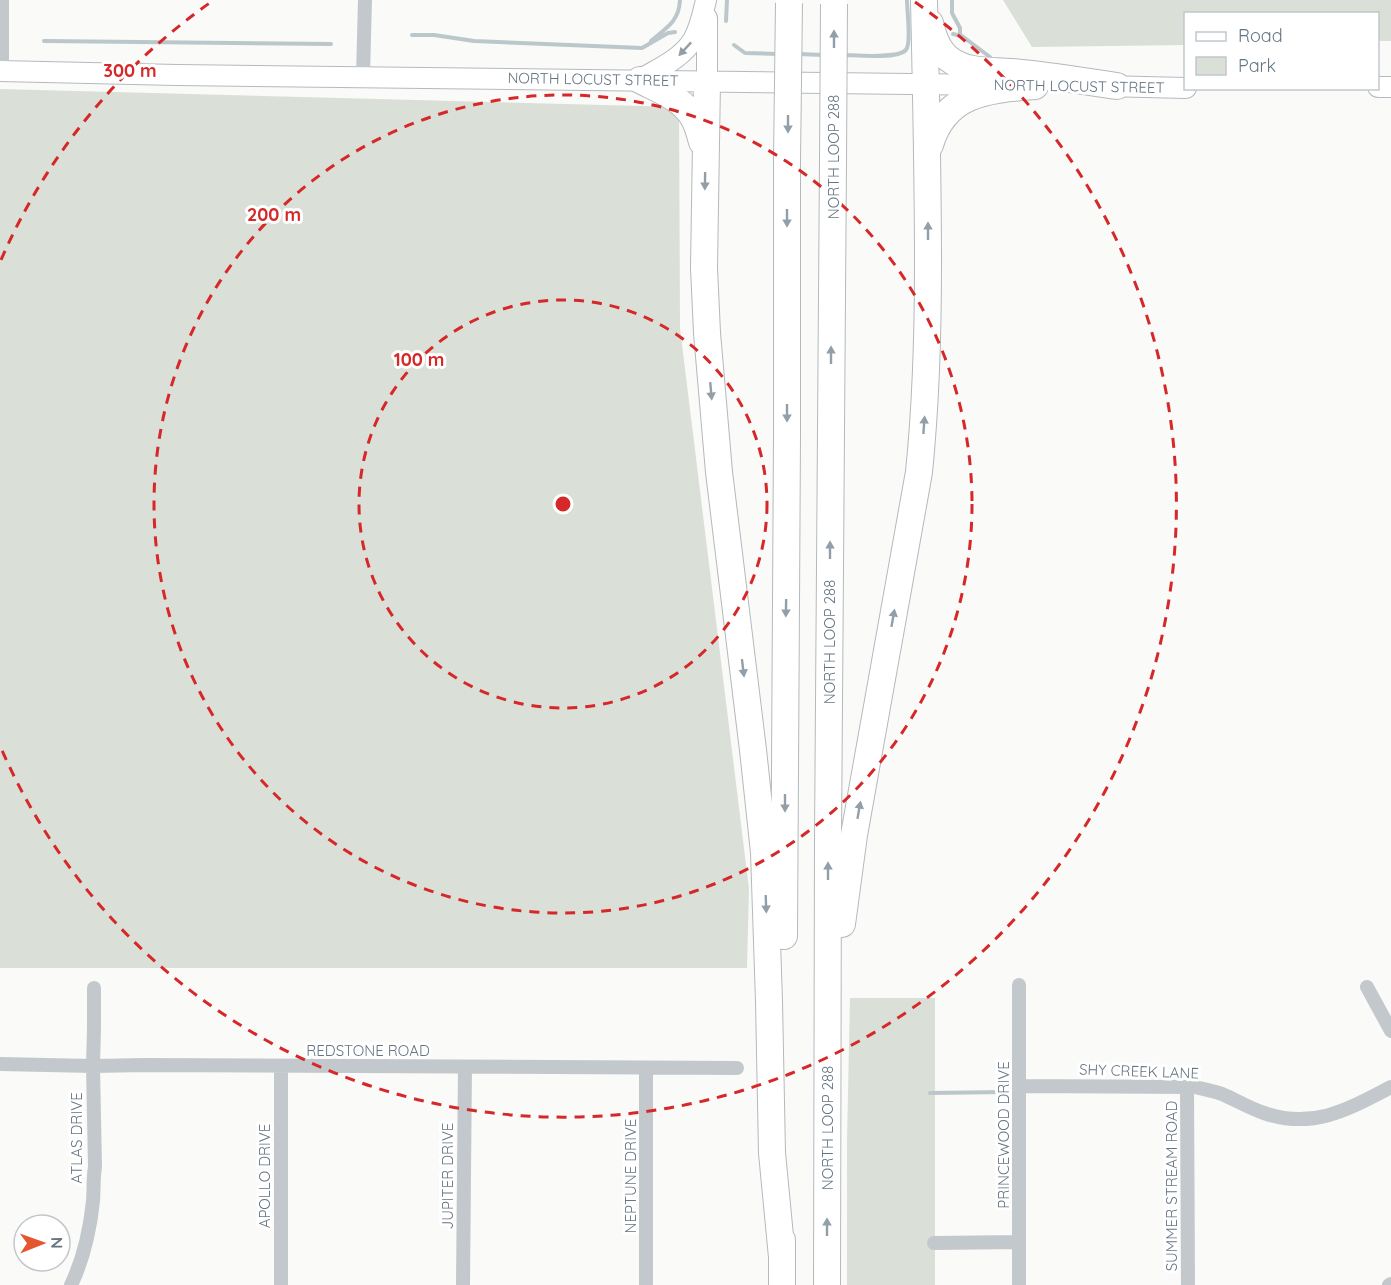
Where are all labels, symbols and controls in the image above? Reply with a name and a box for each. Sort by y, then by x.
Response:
legend [1184,12,1379,90]
text: Road [1238,24,1283,47]
one-way arrow [829,29,839,48]
one-way arrow [678,41,692,56]
text: Park [1238,54,1276,77]
text: 300 m [103,59,157,82]
street label: NORTH LOCUST STREET [507,68,679,90]
street label: NORTH LOCUST STREET [993,75,1165,97]
street label: NORTH LOOP 288 [824,95,843,219]
one-way arrow [783,115,793,134]
one-way arrow [700,172,710,191]
text: 200 m [247,203,301,226]
one-way arrow [782,209,792,228]
one-way arrow [923,221,933,240]
one-way arrow [826,345,836,364]
text: 100 m [394,348,444,371]
one-way arrow [707,381,716,400]
one-way arrow [782,404,792,423]
one-way arrow [919,416,928,435]
centre of rings [553,494,573,514]
one-way arrow [825,540,835,559]
street label: NORTH LOOP 288 [820,580,839,704]
one-way arrow [781,599,790,618]
one-way arrow [889,608,898,627]
one-way arrow [739,659,748,678]
one-way arrow [780,794,789,813]
one-way arrow [855,800,864,819]
one-way arrow [823,861,833,880]
one-way arrow [761,894,771,913]
street label: REDSTONE ROAD [306,1041,430,1060]
street label: SHY CREEK LANE [1079,1059,1199,1083]
street label: PRINCEWOOD DRIVE [994,1061,1013,1209]
street label: NORTH LOOP 288 [818,1066,837,1190]
street label: ATLAS DRIVE [67,1092,86,1184]
street label: SUMMER STREAM ROAD [1162,1100,1181,1271]
street label: NEPTUNE DRIVE [621,1119,640,1233]
street label: JUPITER DRIVE [438,1123,457,1229]
street label: APOLLO DRIVE [255,1124,274,1228]
north arrow [12,1213,72,1273]
one-way arrow [822,1217,832,1236]
text: N [47,1237,67,1249]

